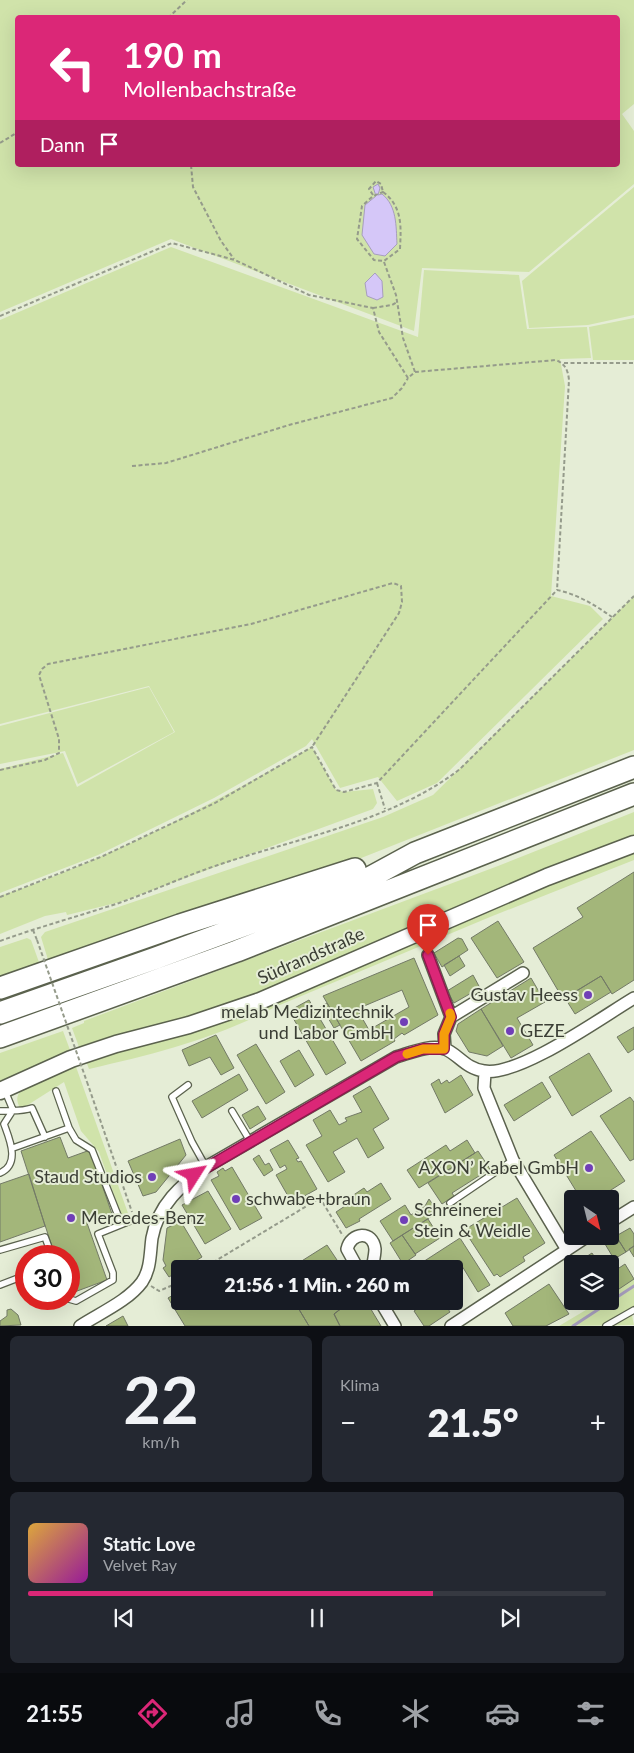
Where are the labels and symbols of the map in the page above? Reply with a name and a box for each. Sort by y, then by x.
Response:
pin [407,904,449,955]
street label: Südrandstraße [254,922,367,988]
place label: Gustav Heess [470,983,578,1005]
marker: Gustav Heess [582,989,594,1001]
place label: melab Medizintechnik und Labor GmbH [221,1000,395,1043]
marker: melab Medizintechnik und Labor GmbH [398,1016,410,1028]
place label: GEZE [520,1019,565,1041]
marker: GEZE [504,1025,516,1037]
position arrow [167,1148,219,1200]
place label: AXON’ Kabel GmbH [419,1156,579,1178]
marker: AXON’ Kabel GmbH [583,1162,595,1174]
place label: Staud Studios [34,1165,142,1187]
marker: Staud Studios [146,1171,158,1183]
place label: schwabe+braun [246,1187,371,1209]
north arrow [564,1190,619,1245]
marker: schwabe+braun [230,1193,242,1205]
place label: Schreinerei Stein & Weidle [414,1198,531,1241]
place label: Mercedes-Benz [81,1206,204,1228]
marker: Mercedes-Benz [65,1212,77,1224]
marker: Schreinerei Stein & Weidle [398,1214,410,1226]
speed limit sign: 30 [15,1245,80,1310]

